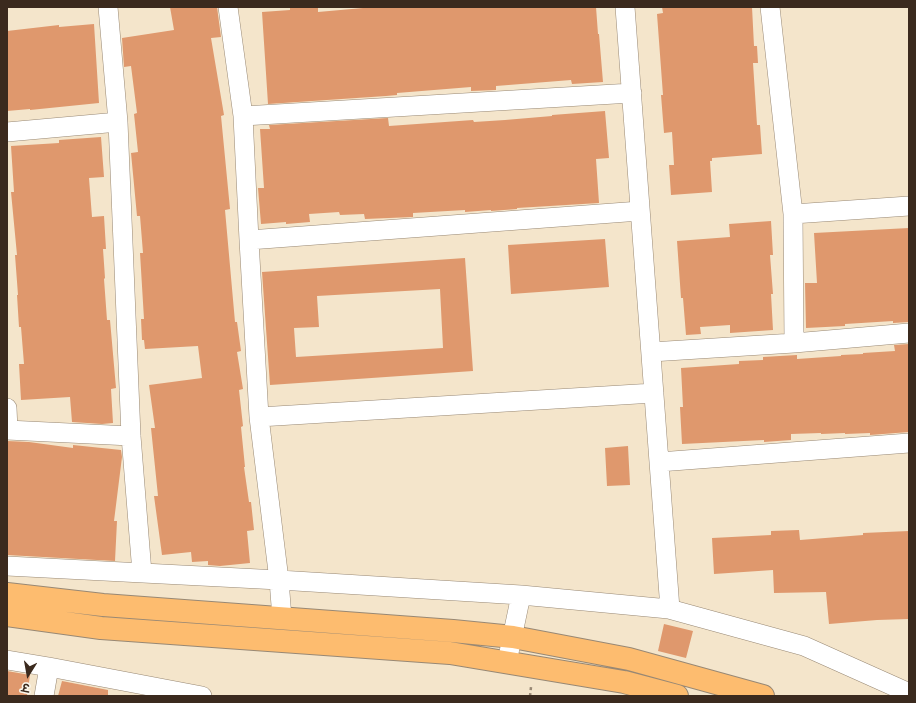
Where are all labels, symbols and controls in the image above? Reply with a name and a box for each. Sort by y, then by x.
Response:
north arrow [8,655,48,695]
text: उ [21,678,31,695]

